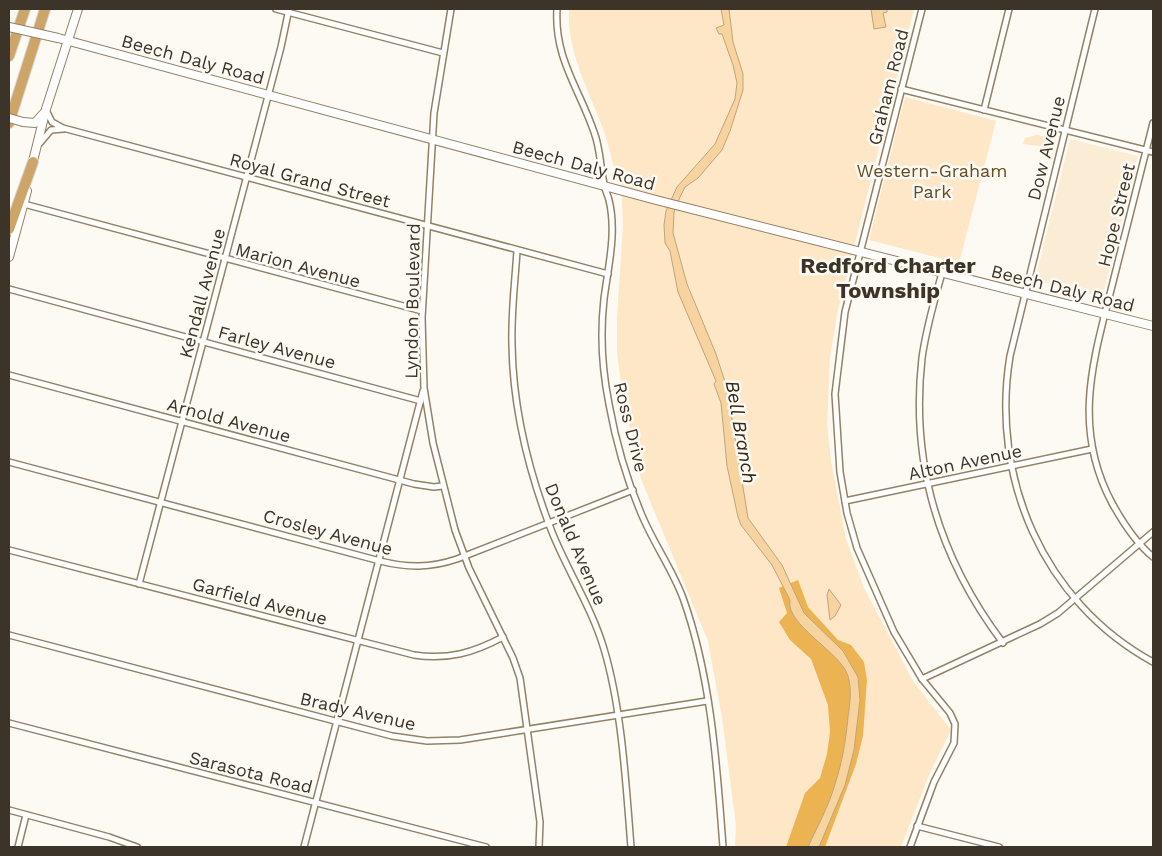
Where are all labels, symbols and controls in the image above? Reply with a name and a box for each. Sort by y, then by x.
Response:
street label: Graham Road [863,27,913,147]
street label: Beech Daly Road [119,30,267,88]
street label: Dow Avenue [1023,93,1069,203]
street label: Beech Daly Road [510,136,658,194]
street label: Royal Grand Street [227,148,393,212]
park label: Western-Graham Park [857,160,1007,202]
street label: Hope Street [1093,161,1139,269]
street label: Lyndon Boulevard [400,223,424,379]
street label: Kendall Avenue [175,226,229,360]
street label: Marion Avenue [233,238,363,292]
district label: Redford Charter Township [800,253,976,303]
street label: Beech Daly Road [989,260,1137,316]
street label: Farley Avenue [216,321,338,373]
water label: Bell Branch [721,379,761,485]
street label: Ross Drive [610,380,652,474]
street label: Arnold Avenue [165,393,293,447]
street label: Alton Avenue [906,440,1024,484]
street label: Donald Avenue [541,480,611,608]
street label: Crosley Avenue [261,505,395,559]
street label: Garfield Avenue [190,573,330,629]
street label: Brady Avenue [298,687,418,735]
street label: Sarasota Road [187,747,315,797]

